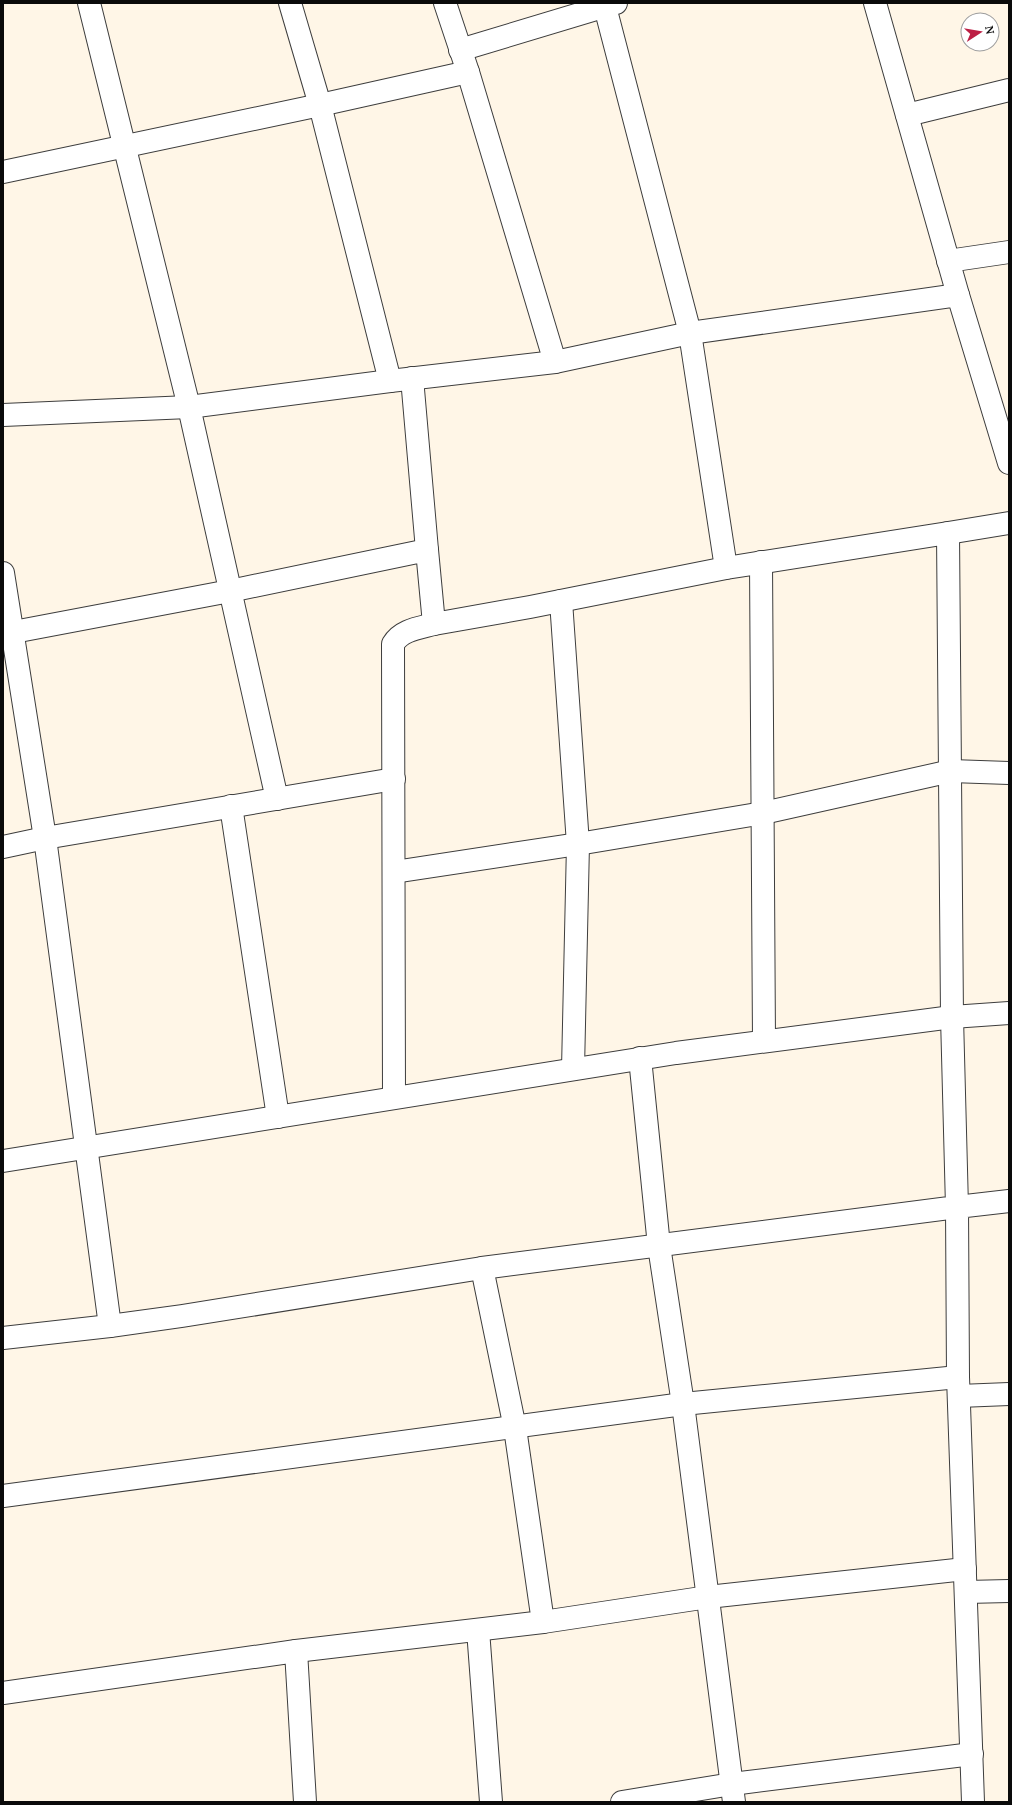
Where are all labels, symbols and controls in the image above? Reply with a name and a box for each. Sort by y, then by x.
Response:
north arrow [960,12,1000,52]
text: N [982,24,998,36]

